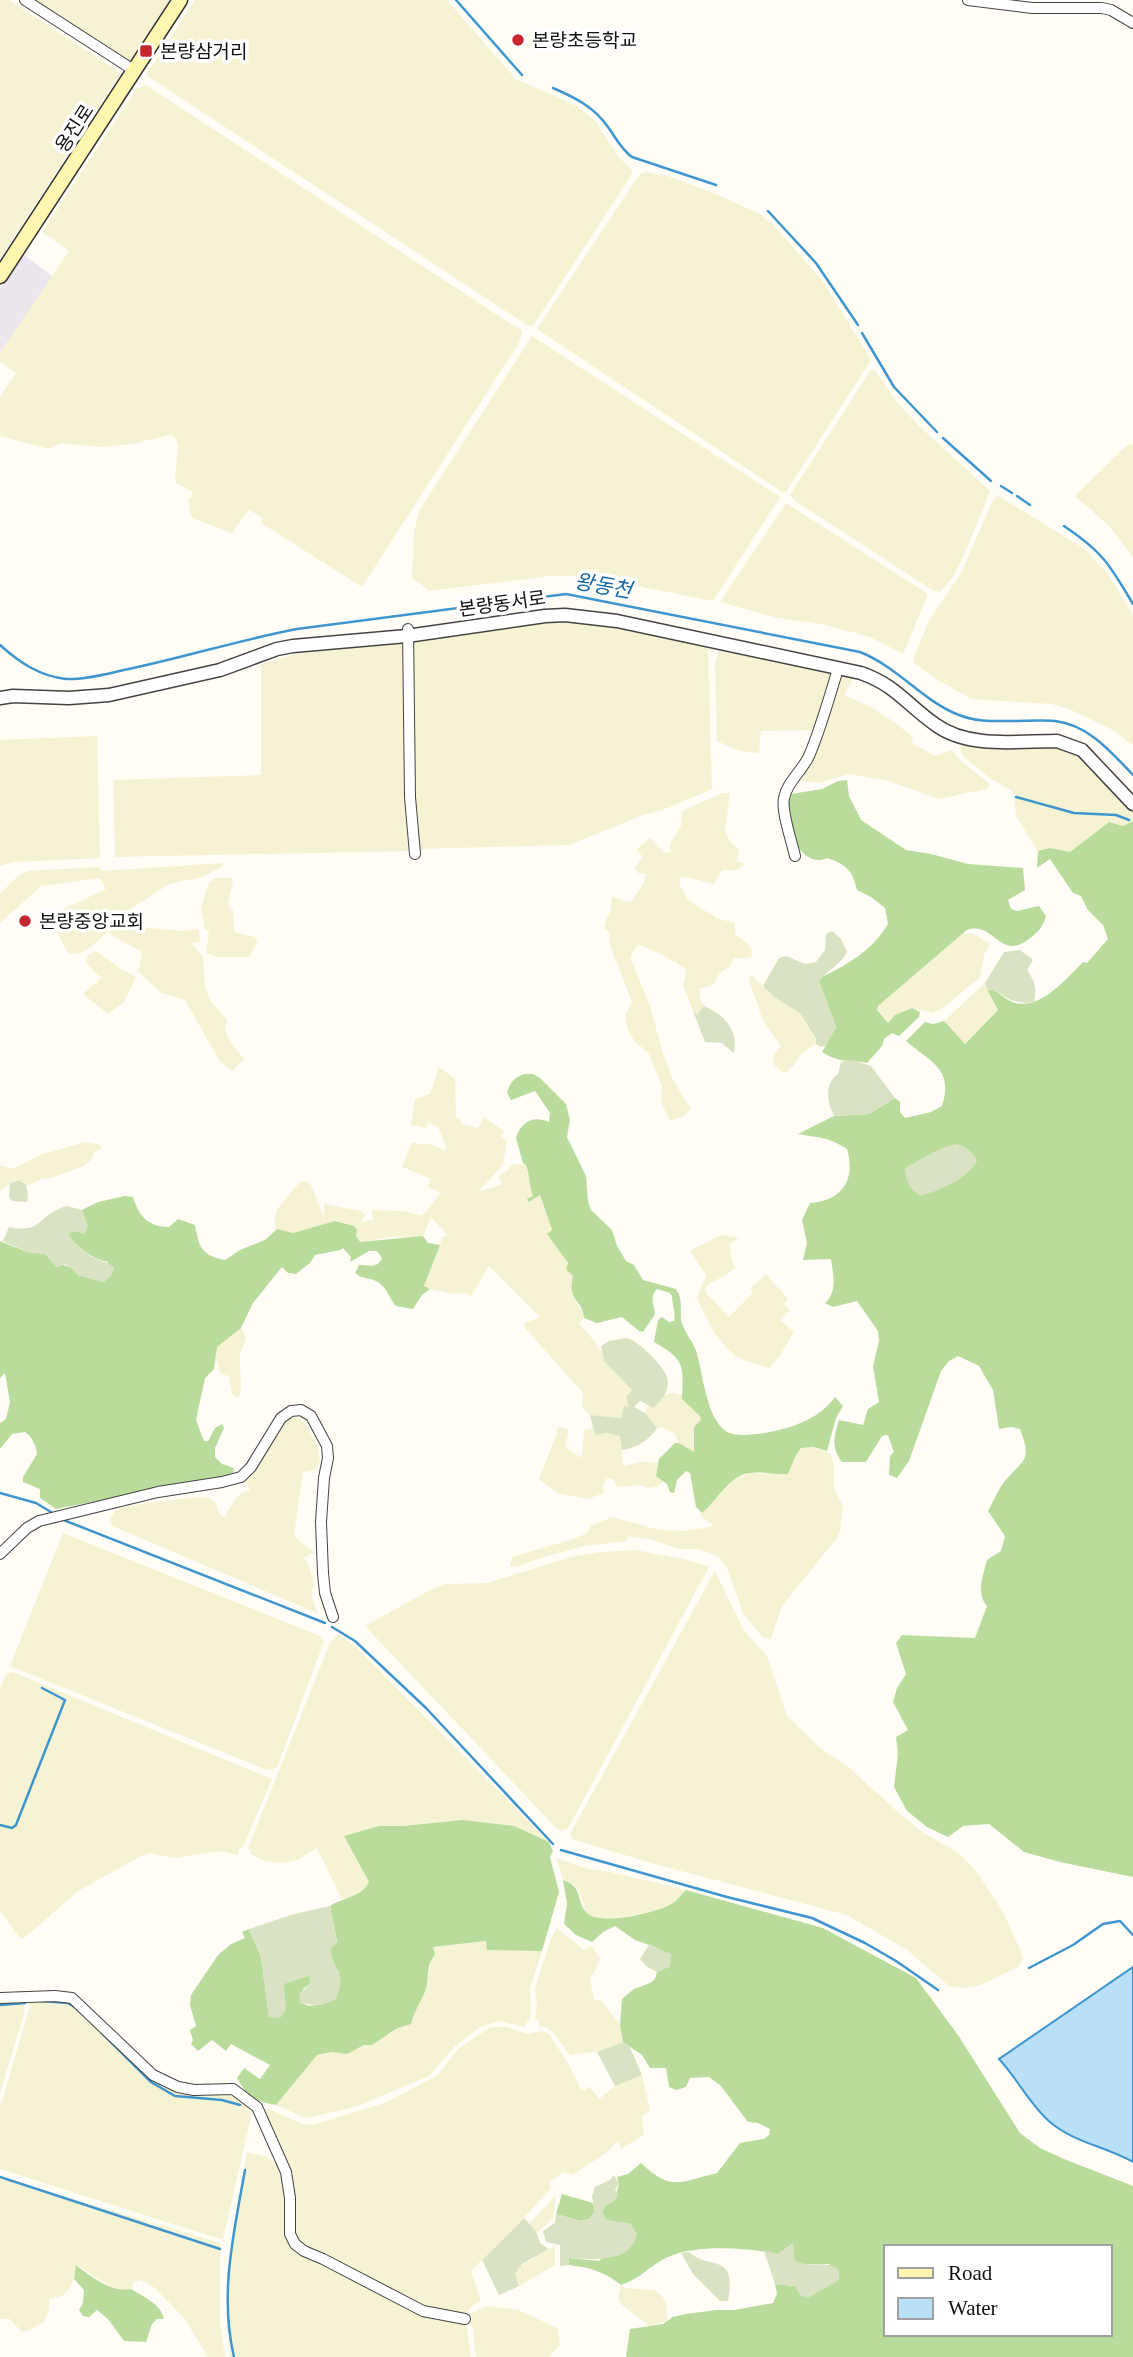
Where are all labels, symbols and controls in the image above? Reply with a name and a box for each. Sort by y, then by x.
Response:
place label: 본량초등학교 [532,30,637,51]
marker: 본량초등학교 [510,32,526,48]
place label: 본량삼거리 [160,41,247,62]
marker: 본량삼거리 [138,43,154,59]
street label: 용진로 [51,101,98,156]
water label: 왕동천 [572,569,636,603]
street label: 본량동서로 [457,587,547,620]
place label: 본량중앙교회 [39,911,144,932]
marker: 본량중앙교회 [17,913,33,929]
legend [884,2245,1112,2336]
text: Road [948,2261,993,2285]
text: Water [948,2296,998,2320]

